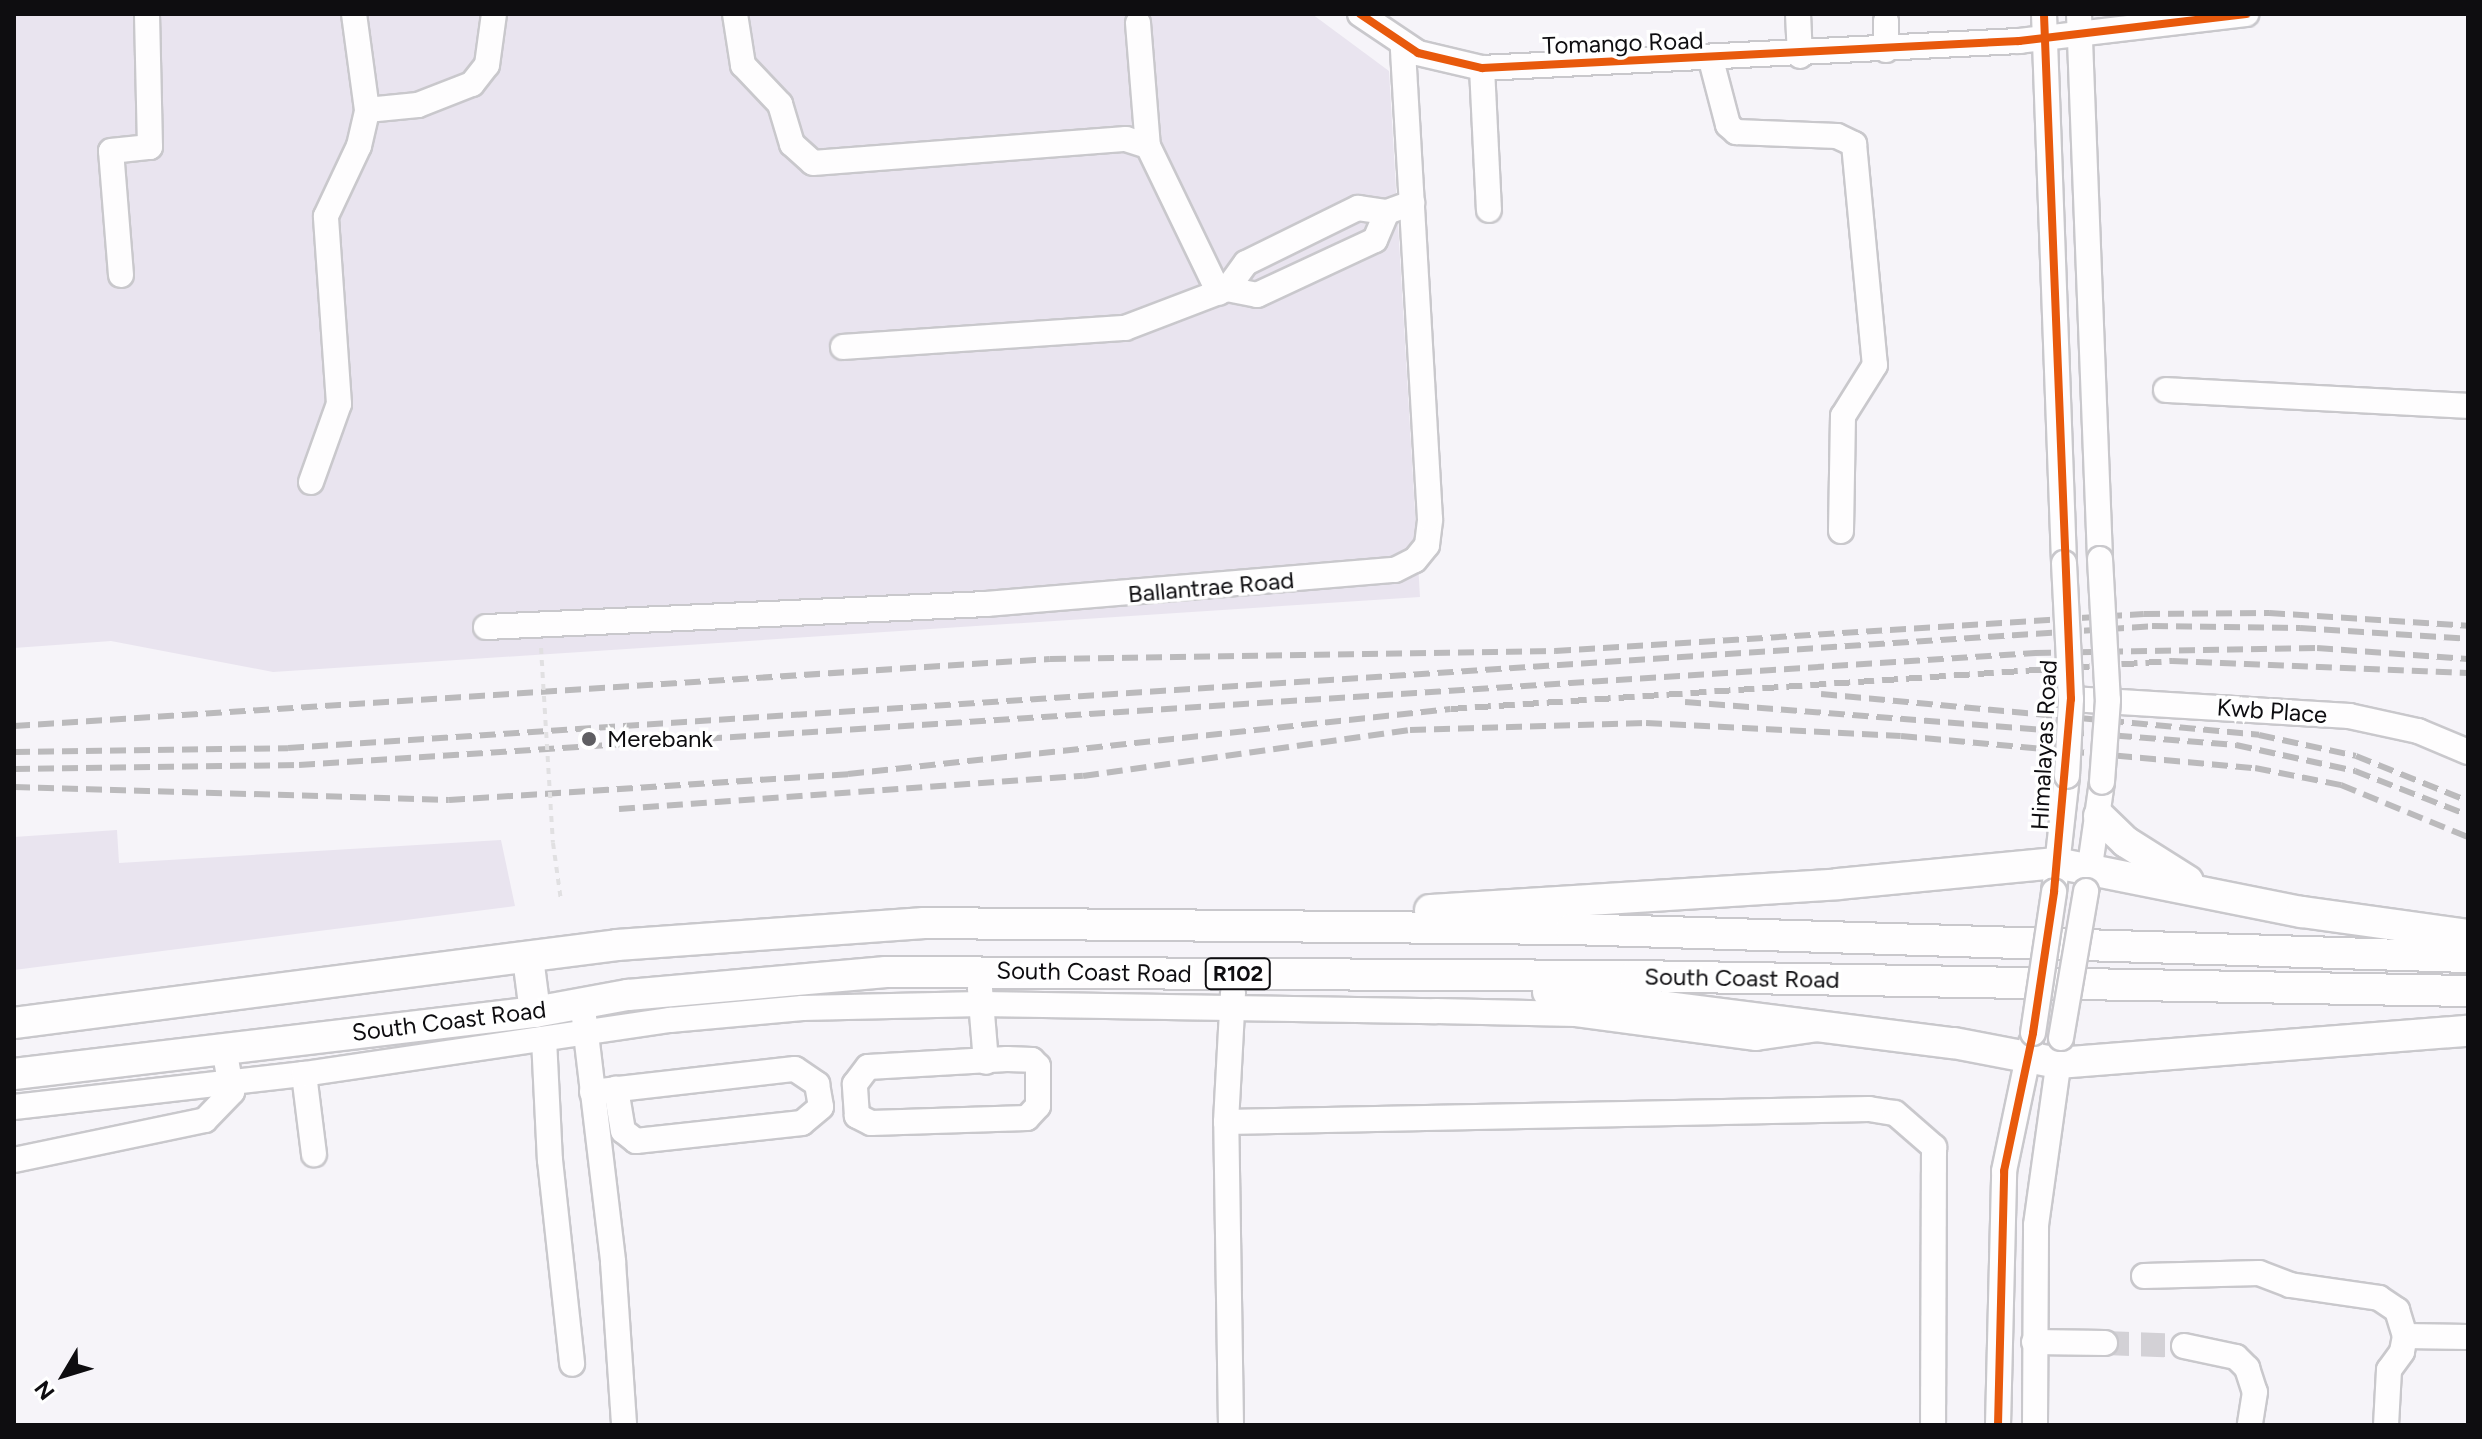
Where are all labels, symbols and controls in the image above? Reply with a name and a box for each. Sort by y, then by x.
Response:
street label: Tomango Road [1542,26,1704,60]
street label: Ballantrae Road [1127,565,1295,609]
street label: Himalayas Road [2025,659,2063,831]
street label: Kwb Place [2216,693,2328,729]
place label: Merebank [607,725,713,753]
marker: Merebank [578,728,600,750]
street label: South Coast Road [996,956,1192,988]
road number: R102 [1204,956,1272,992]
street label: South Coast Road [1644,962,1840,994]
street label: South Coast Road [350,995,548,1047]
north arrow [24,1335,104,1415]
text: N [29,1375,61,1405]

